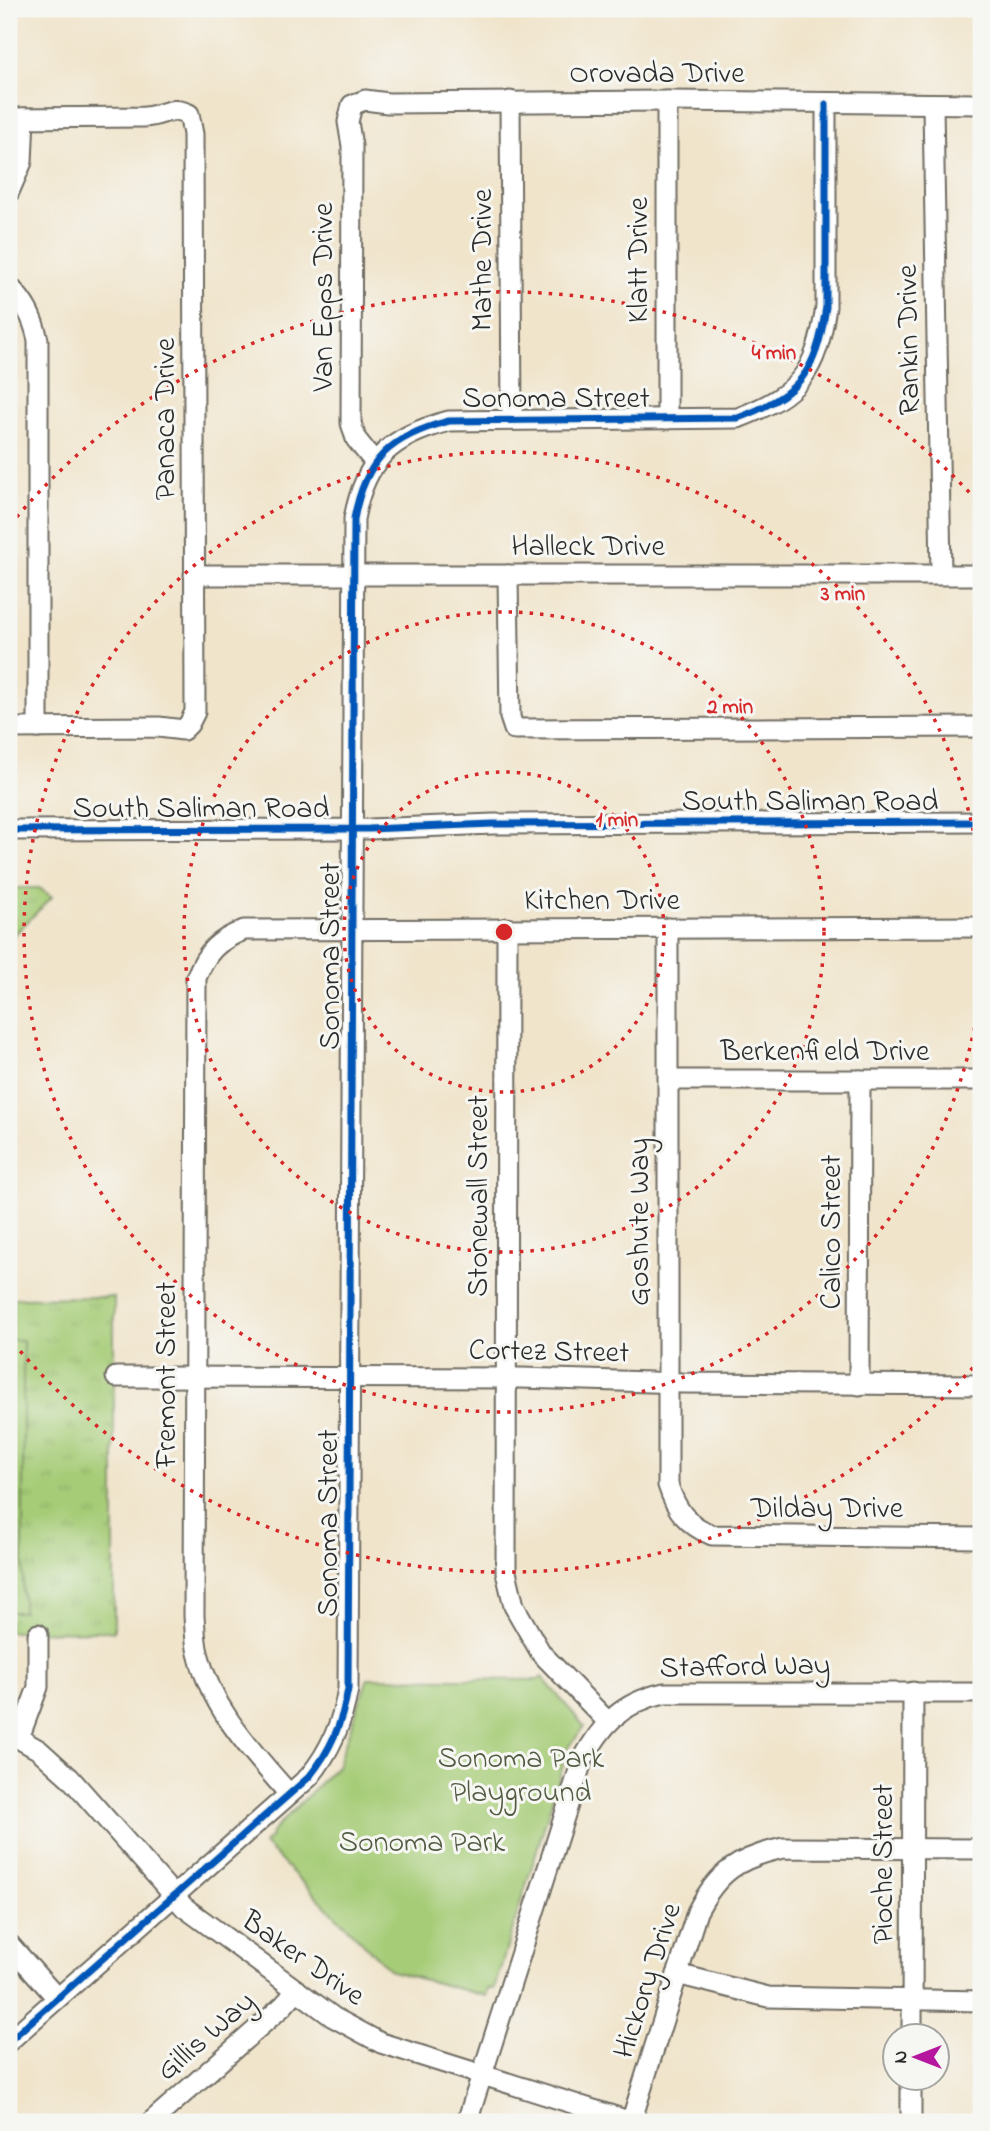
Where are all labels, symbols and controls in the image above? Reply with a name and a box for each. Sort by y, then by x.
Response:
street label: Orovada Drive [569,53,745,97]
street label: Mathe Drive [462,188,506,331]
street label: Klatt Drive [618,196,662,323]
street label: Van Epps Drive [303,202,347,392]
street label: Rankin Drive [887,263,933,416]
street label: Panaca Drive [145,337,189,500]
text: 4 min [752,339,796,369]
street label: Sonoma Street [462,378,650,422]
street label: Halleck Drive [511,526,665,570]
text: 3 min [820,580,865,610]
text: 2 min [706,693,753,723]
street label: South Saliman Road [682,781,938,825]
street label: South Saliman Road [73,788,329,832]
text: 1 min [596,806,638,836]
street label: Sonoma Street [310,862,354,1050]
street label: Kitchen Drive [524,880,681,924]
centre of rings [492,920,516,944]
street label: Berkenfield Drive [719,1031,930,1075]
street label: Stonewall Street [458,1095,502,1297]
street label: Goshute Way [619,1138,663,1306]
street label: Calico Street [811,1154,855,1310]
street label: Fremont Street [146,1282,190,1469]
street label: Cortez Street [468,1330,630,1376]
street label: Sonoma Street [308,1429,352,1617]
street label: Dilday Drive [750,1488,904,1532]
street label: Stafford Way [659,1645,831,1691]
park label: Sonoma Park Playground [438,1738,605,1816]
street label: Pioche Street [863,1784,907,1944]
park label: Sonoma Park [339,1822,506,1866]
street label: Hickory Drive [603,1897,695,2064]
street label: Baker Drive [231,1900,374,2019]
street label: Gillis Way [148,1982,266,2093]
north arrow [881,2022,951,2092]
text: N [888,2050,915,2063]

